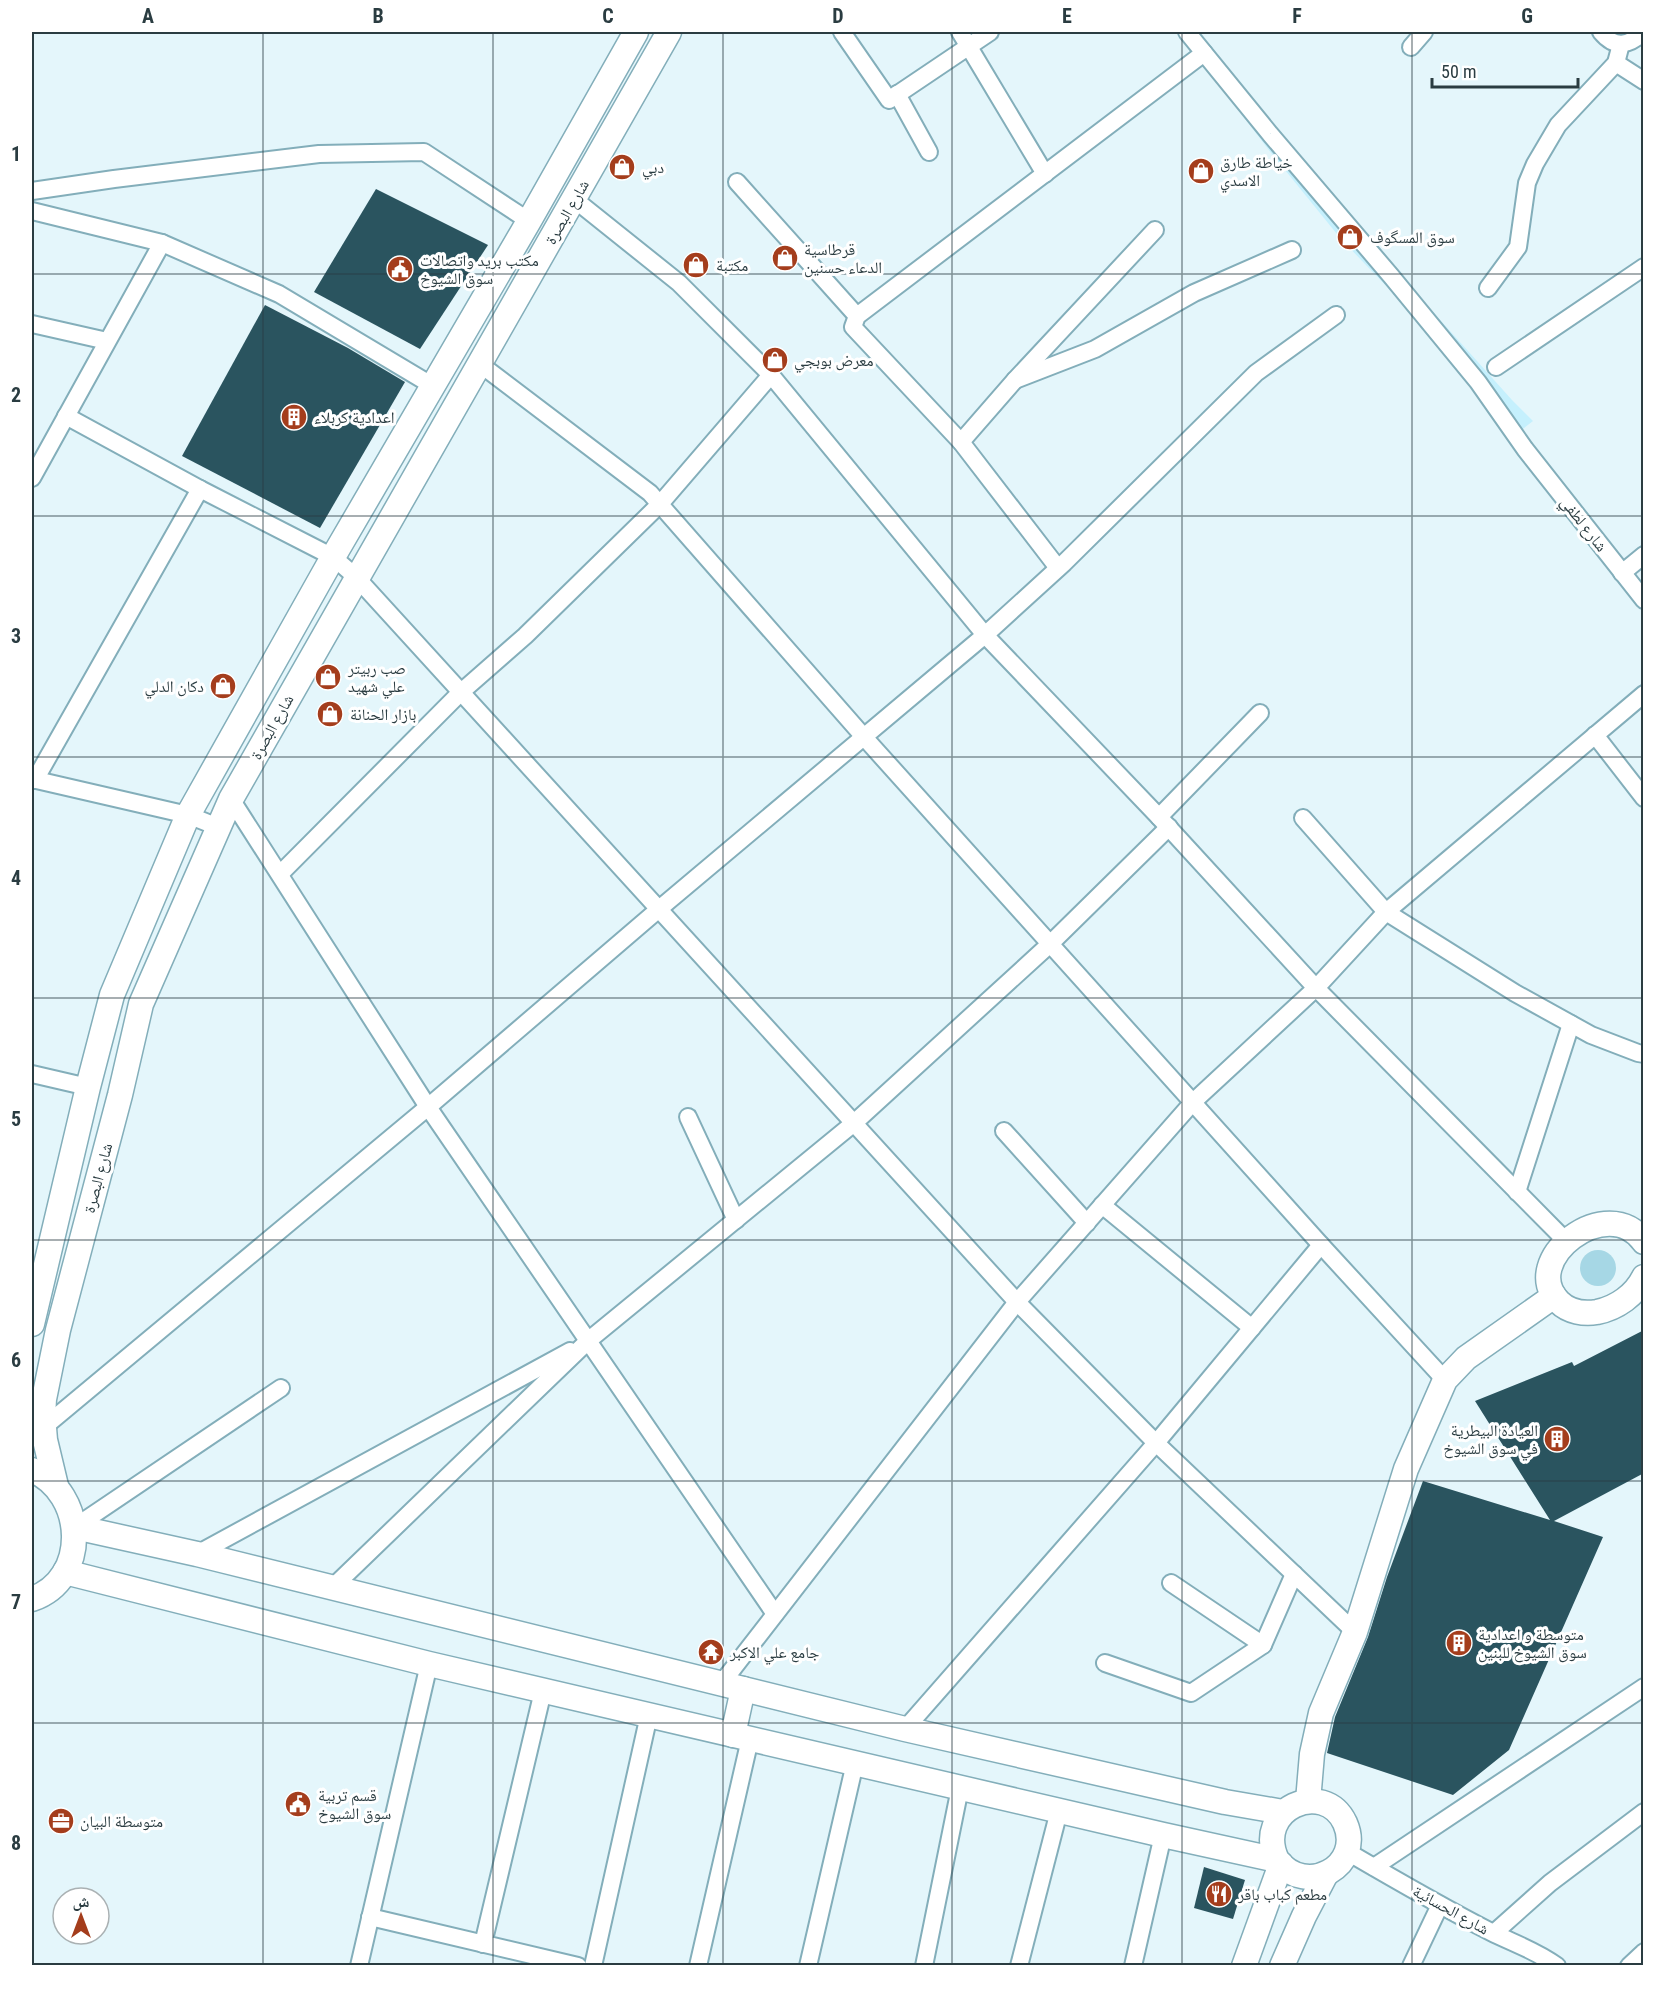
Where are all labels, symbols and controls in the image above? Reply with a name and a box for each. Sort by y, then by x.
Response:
text: A [142,4,154,28]
text: B [372,4,384,28]
text: C [602,4,614,28]
text: D [832,4,844,28]
text: E [1062,4,1072,28]
text: F [1292,4,1302,28]
text: G [1521,4,1533,28]
scale bar [1432,51,1578,89]
text: 50 m [1441,61,1476,82]
text: 1 [11,142,21,166]
shop icon: دبي [607,152,637,182]
place label: خياطة طارق الاسدي [1220,153,1293,193]
shop icon: خياطة طارق الاسدي [1186,156,1216,186]
place label: دبي [642,158,664,180]
street label: شارع البصرة [541,176,594,248]
shop icon: سوق المسگوف [1335,222,1365,252]
place label: سوق المسگوف [1370,228,1455,248]
place label: قرطاسية الدعاء حسنين [804,240,882,278]
shop icon: قرطاسية الدعاء حسنين [770,243,800,273]
shop icon: مكتبة [681,250,711,280]
place label: مكتب بريد واتصالات سوق الشيوخ [420,251,539,289]
public building icon: مكتب بريد واتصالات سوق الشيوخ [385,254,415,284]
place label: مكتبة [716,256,748,275]
shop icon: معرض بوبجي [760,345,790,375]
place label: معرض بوبجي [794,351,874,373]
text: 2 [11,383,21,407]
building icon: اعدادية كربلاء [279,402,309,432]
place label: اعدادية كربلاء [314,408,395,427]
street label: شارع لطفي [1554,493,1611,557]
text: 3 [11,624,21,648]
place label: صب ربيتر علي شهيد [347,659,406,699]
shop icon: صب ربيتر علي شهيد [313,662,343,692]
shop icon: دكان الدلي [208,671,238,701]
place label: دكان الدلي [144,677,204,699]
street label: شارع البصرة [246,691,298,763]
shop icon: بازار الحنانة [315,699,345,729]
place label: بازار الحنانة [350,705,417,724]
text: 4 [11,866,21,890]
text: 5 [11,1107,21,1131]
street label: شارع البصرة [80,1141,117,1215]
text: 6 [11,1348,21,1372]
place label: العيادة البيطرية في سوق الشيوخ [1443,1421,1538,1461]
building icon: العيادة البيطرية في سوق الشيوخ [1542,1424,1572,1454]
text: 7 [11,1590,21,1614]
place label: متوسطة و اعدادية سوق الشيوخ للبنين [1478,1625,1587,1663]
building icon: متوسطة و اعدادية سوق الشيوخ للبنين [1444,1628,1474,1658]
temple icon: جامع علي الاكبر [696,1637,726,1667]
place label: جامع علي الاكبر [729,1643,819,1665]
place label: قسم تربية سوق الشيوخ [318,1786,391,1824]
public building icon: قسم تربية سوق الشيوخ [283,1789,313,1819]
office icon: متوسطة البيان [46,1806,76,1836]
place label: متوسطة البيان [80,1812,163,1832]
text: 8 [11,1831,21,1855]
restaurant icon: مطعم كباب باقر [1204,1879,1234,1909]
street label: شارع الحسائية [1409,1881,1492,1940]
place label: مطعم كباب باقر [1237,1885,1327,1905]
north arrow [51,1886,111,1946]
text: ش [73,1892,90,1911]

